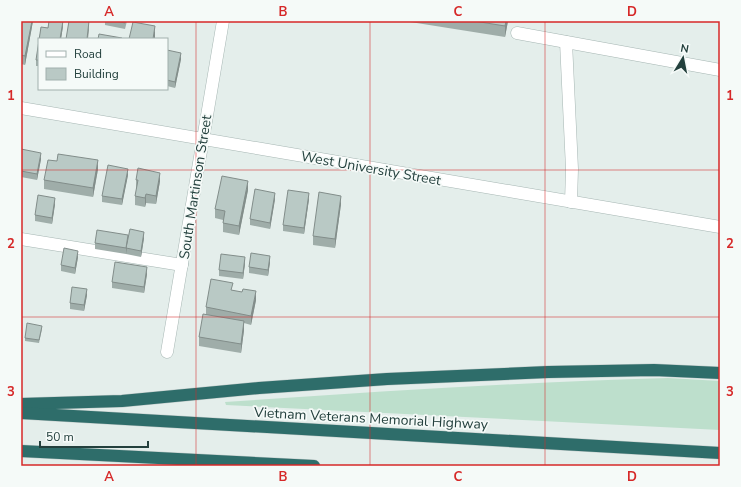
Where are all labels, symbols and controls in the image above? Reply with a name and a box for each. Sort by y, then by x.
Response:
text: A [104,3,114,21]
text: B [279,3,288,21]
text: C [454,3,463,21]
text: D [627,3,637,21]
legend [38,38,168,90]
north arrow [663,38,703,78]
text: N [679,41,690,57]
text: Road [74,46,102,62]
text: Building [74,66,119,82]
text: 1 [7,87,15,105]
text: 1 [726,87,734,105]
street label: South Martinson Street [175,113,216,261]
street label: West University Street [299,147,443,190]
text: 2 [7,235,15,253]
text: 2 [726,235,734,253]
text: 3 [7,383,15,401]
text: 3 [726,383,734,401]
street label: Vietnam Veterans Memorial Highway [253,403,489,434]
scale bar [40,423,148,449]
text: 50 m [46,429,74,445]
text: A [104,468,114,486]
text: B [279,468,288,486]
text: C [454,468,463,486]
text: D [627,468,637,486]

